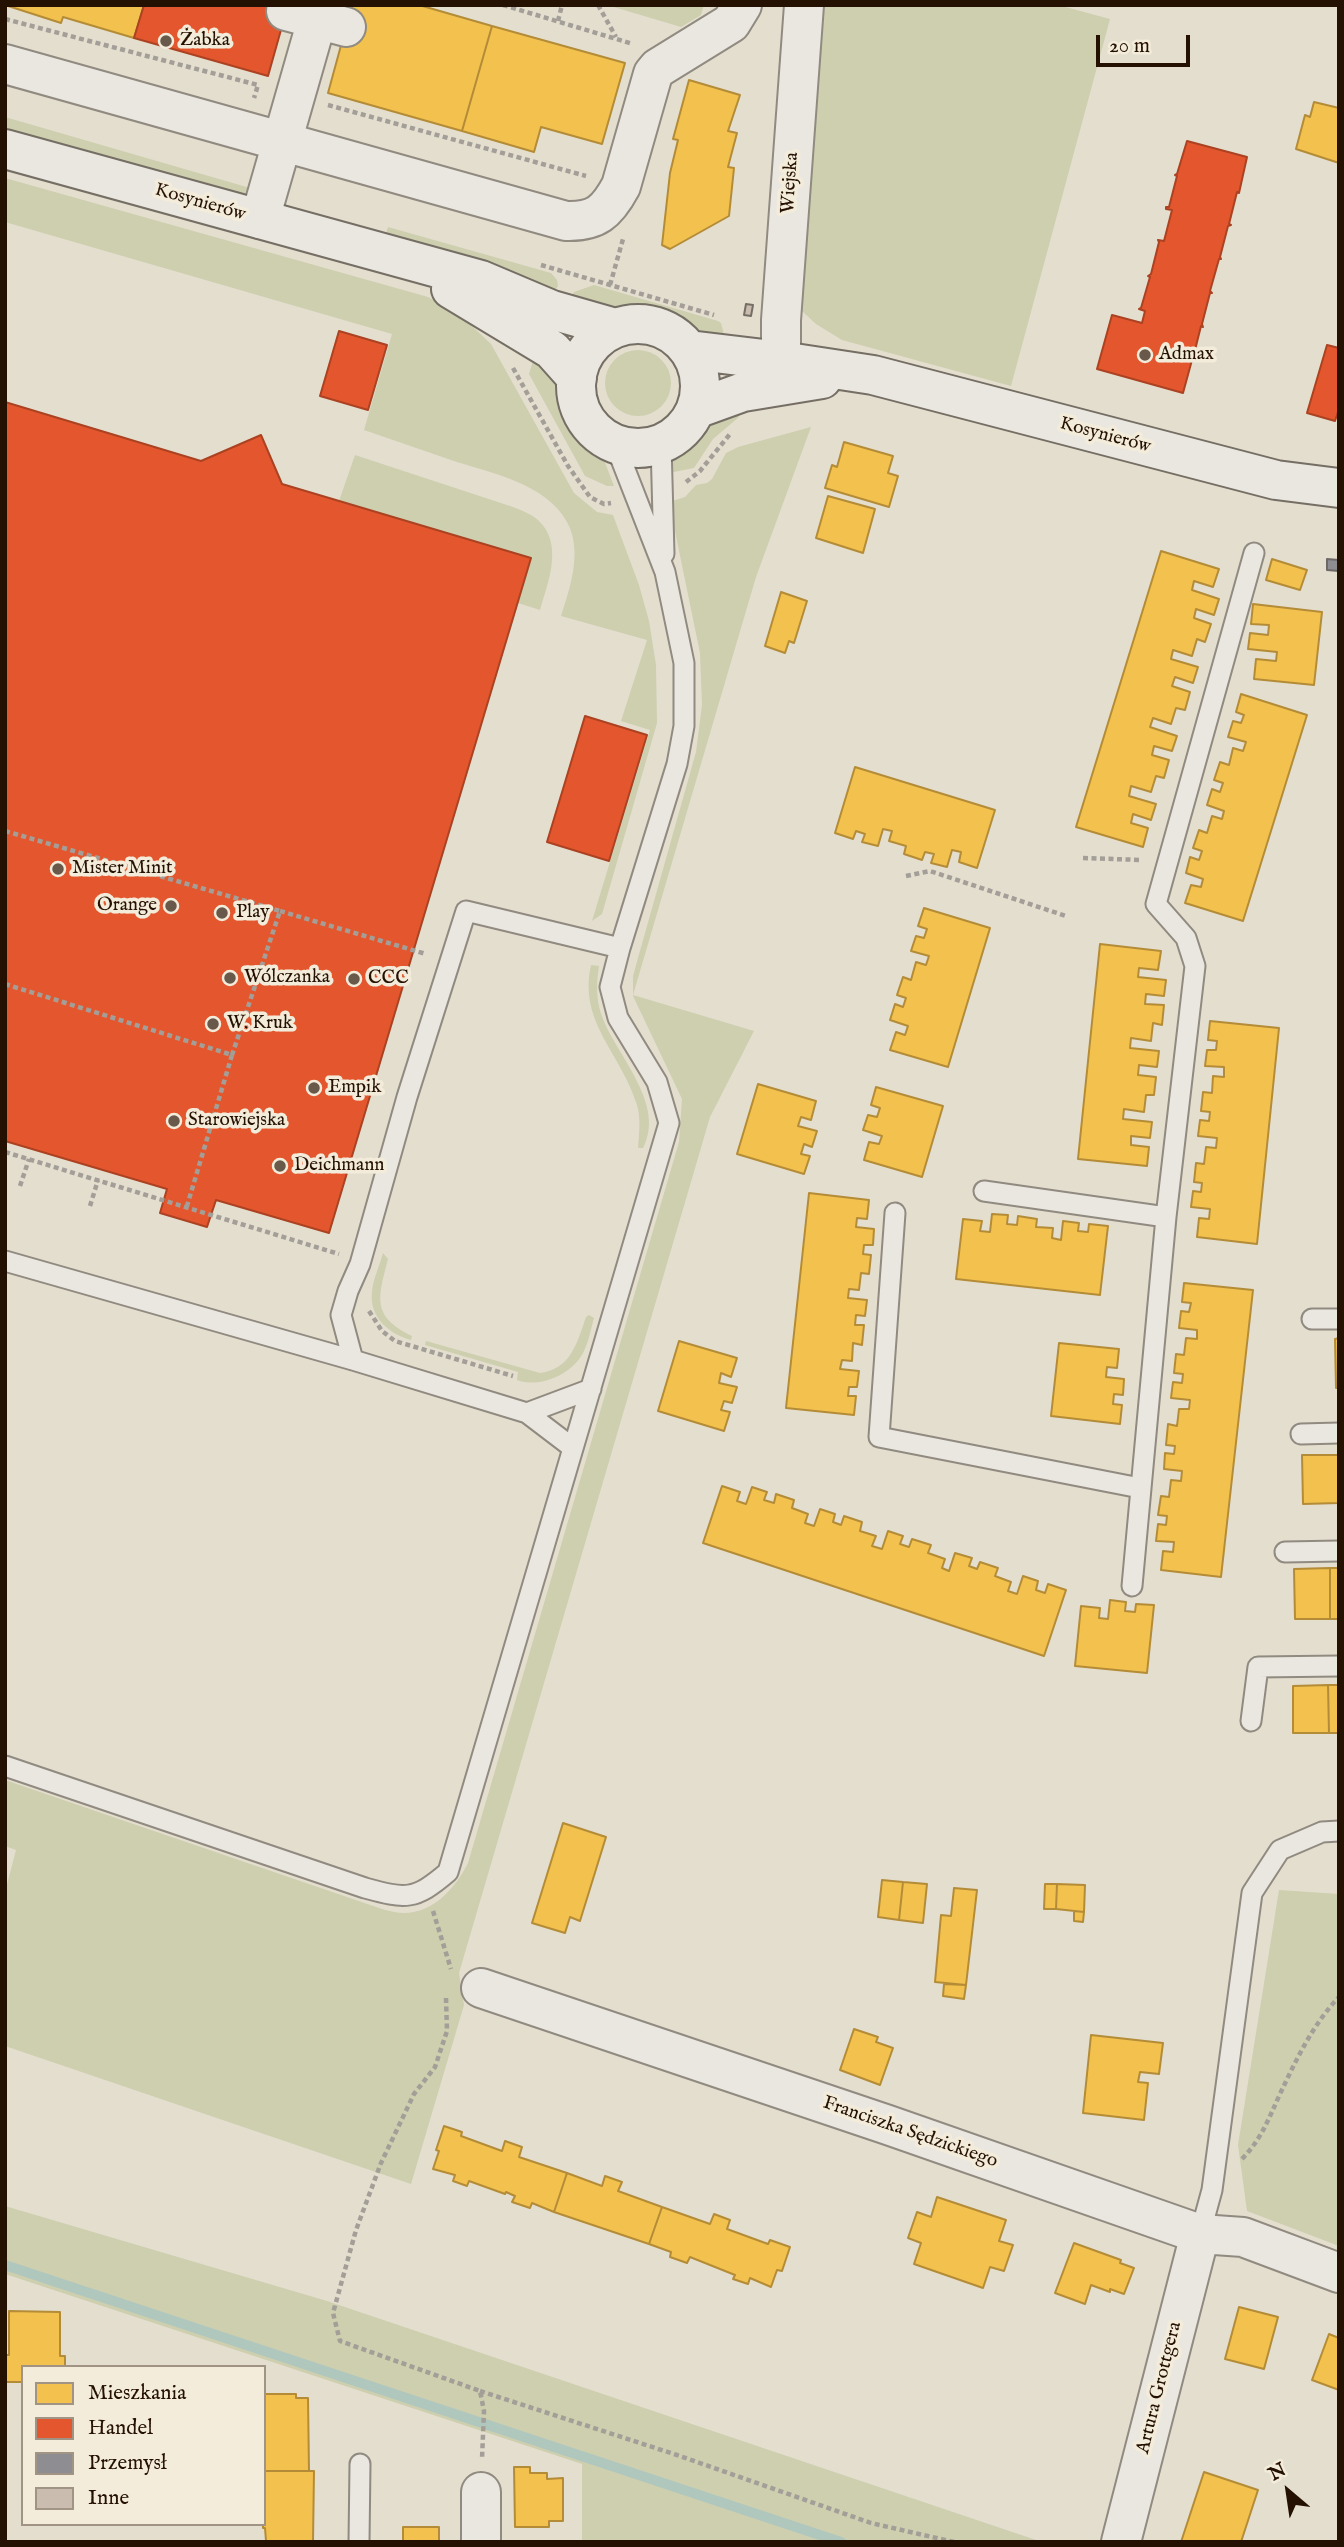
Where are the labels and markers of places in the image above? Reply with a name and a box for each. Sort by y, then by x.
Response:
place label: Żabka [180,30,230,52]
marker: Żabka [158,33,174,49]
place label: Admax [1159,344,1214,366]
marker: Admax [1137,347,1153,363]
place label: Mister Minit [72,858,173,880]
marker: Mister Minit [50,861,66,877]
place label: Orange [97,895,157,917]
marker: Orange [163,898,179,914]
place label: Play [236,902,270,924]
marker: Play [214,905,230,921]
place label: Wólczanka [244,967,330,989]
place label: CCC [368,968,409,990]
marker: Wólczanka [222,970,238,986]
marker: CCC [346,971,362,987]
place label: W. Kruk [227,1013,293,1035]
marker: W. Kruk [205,1016,221,1032]
place label: Empik [328,1077,381,1099]
marker: Empik [306,1080,322,1096]
place label: Starowiejska [188,1110,285,1132]
marker: Starowiejska [166,1113,182,1129]
place label: Deichmann [294,1155,384,1177]
marker: Deichmann [272,1158,288,1174]

